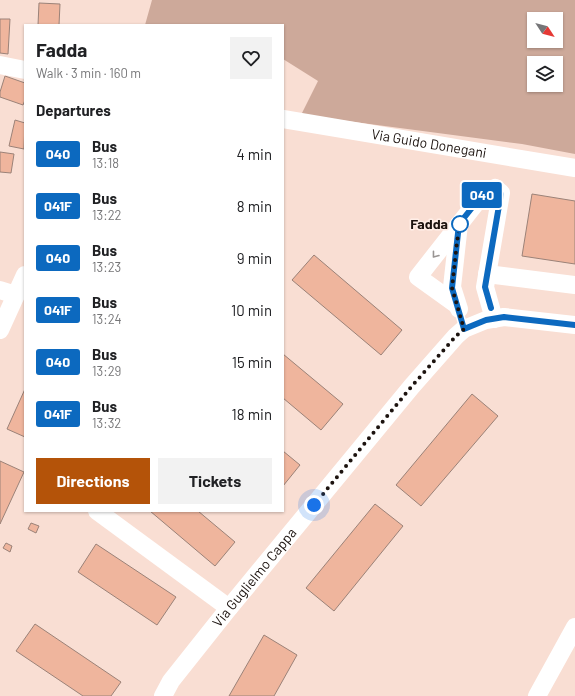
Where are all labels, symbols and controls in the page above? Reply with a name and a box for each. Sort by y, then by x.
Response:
north arrow [527,12,563,48]
map controls [527,12,563,92]
button: heart [230,37,272,79]
text: Fadda [36,38,87,61]
button: layers [527,56,563,92]
text: Walk · 3 min · 160 m [36,65,141,81]
text: Departures [36,101,111,119]
street label: Via Guido Donegani [370,125,488,161]
text: Bus [92,137,117,155]
text: 040 [46,145,70,162]
text: 4 min [236,145,272,163]
text: 13:18 [92,155,119,171]
line badge: 040 [459,182,505,208]
text: 040 [470,186,494,203]
text: Bus [92,189,117,207]
text: 041F [44,197,72,214]
text: 8 min [237,197,272,215]
text: 13:22 [92,207,122,223]
place label: Fadda [410,215,448,232]
marker: Fadda [451,215,469,233]
text: Bus [92,241,117,259]
text: 040 [46,249,70,266]
text: 9 min [237,249,272,267]
one-way arrow [433,250,440,257]
text: 13:23 [92,259,121,275]
text: Bus [92,293,117,311]
text: 041F [44,301,72,318]
text: 10 min [231,301,272,319]
text: 13:24 [92,311,122,327]
text: Bus [92,345,117,363]
text: 040 [46,353,70,370]
text: 15 min [232,353,272,371]
text: 13:29 [92,363,121,379]
text: Bus [92,397,117,415]
text: 041F [44,405,72,422]
text: 18 min [232,405,272,423]
text: 13:32 [92,415,121,431]
button: Directions [36,458,150,504]
button: Tickets [158,458,272,504]
your location [304,495,324,515]
street label: Via Guglielmo Cappa [208,524,300,630]

